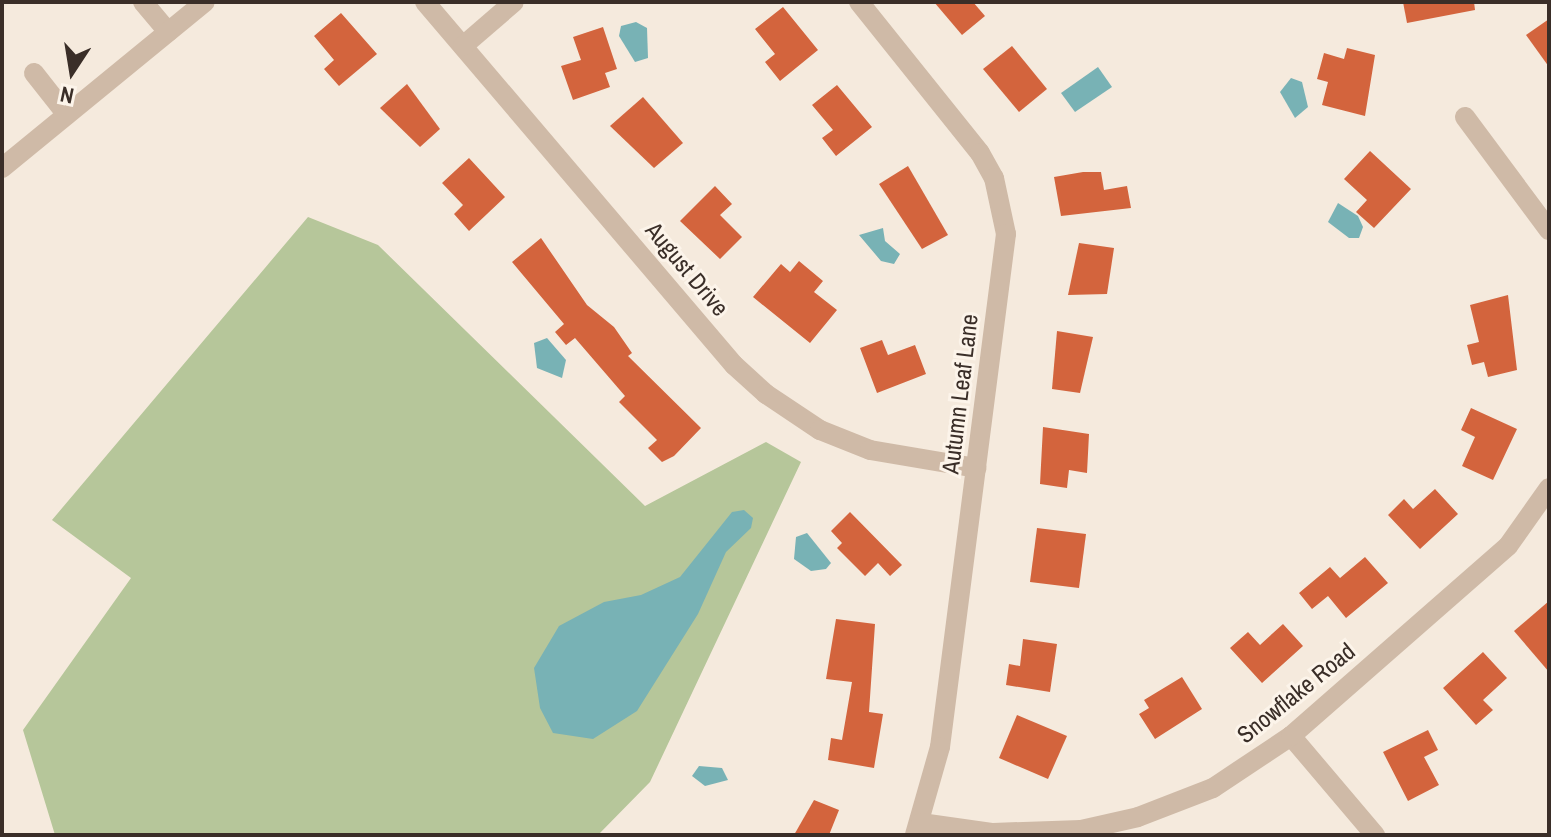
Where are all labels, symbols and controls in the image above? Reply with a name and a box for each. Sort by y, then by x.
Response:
north arrow [32,32,112,112]
text: N [58,79,77,112]
street label: August Drive [639,216,735,322]
street label: Autumn Leaf Lane [936,312,984,476]
street label: Snowflake Road [1231,637,1361,749]

